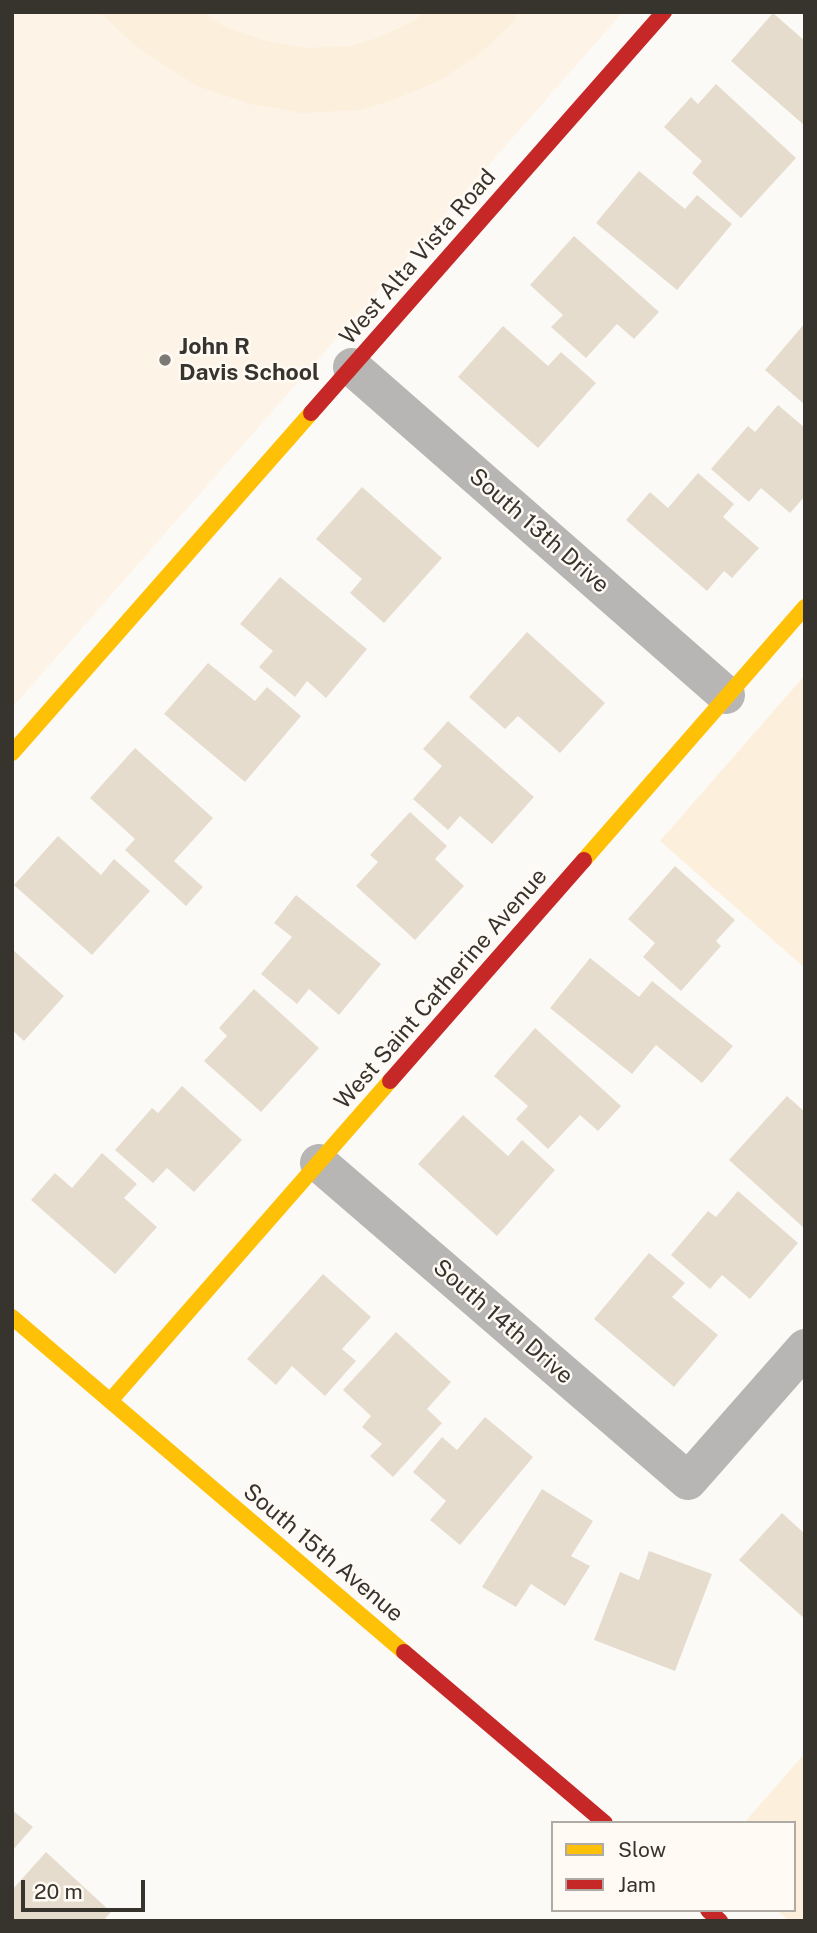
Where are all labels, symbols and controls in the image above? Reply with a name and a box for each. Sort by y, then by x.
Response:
street label: West Alta Vista Road [334,164,502,350]
place label: John R Davis School [179,333,320,387]
marker: John R Davis School [157,352,173,368]
street label: South 13th Drive [463,463,615,599]
street label: West Saint Catherine Avenue [329,863,553,1115]
street label: South 14th Drive [427,1254,579,1390]
street label: South 15th Avenue [237,1478,409,1628]
legend [551,1821,796,1912]
text: Slow [618,1837,666,1862]
scale bar [24,1867,149,1911]
text: Jam [618,1872,656,1897]
text: 20 m [34,1879,83,1904]

